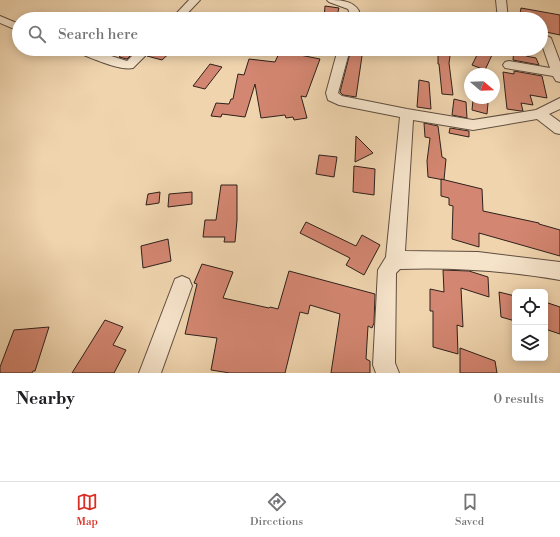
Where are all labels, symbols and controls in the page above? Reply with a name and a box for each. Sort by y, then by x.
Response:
search box [12,12,548,56]
icon: search [26,23,48,45]
text: Search here [58,25,138,44]
north arrow [464,68,500,104]
map controls [512,289,548,361]
button: locate [512,289,548,325]
button: layers [512,325,548,361]
text: Nearby [16,388,75,410]
text: 0 results [493,391,544,407]
tab: Map [76,491,98,529]
tab: Directions [250,491,303,529]
tab: Saved [455,491,484,529]

